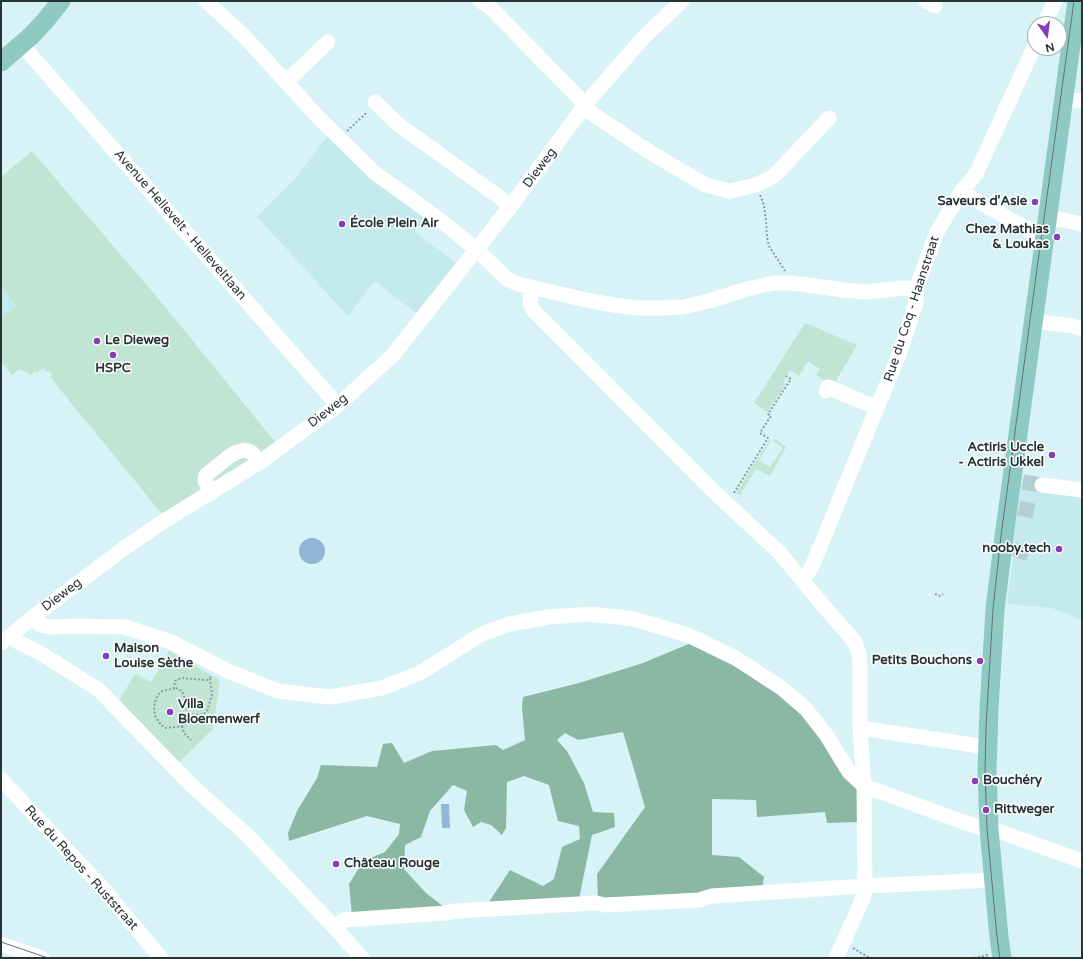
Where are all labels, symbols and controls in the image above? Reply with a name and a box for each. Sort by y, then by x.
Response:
north arrow [1027,16,1067,56]
text: N [1044,40,1056,55]
street label: Dieweg [520,145,560,191]
street label: Avenue Hellevelt - Helleveltlaan [110,147,250,303]
place label: Saveurs d'Asie [938,194,1027,210]
marker: Saveurs d'Asie [1030,197,1040,207]
place label: École Plein Air [350,216,438,232]
marker: École Plein Air [337,219,347,229]
place label: Chez Mathias & Loukas [965,222,1049,253]
marker: Chez Mathias & Loukas [1052,232,1062,242]
street label: Rue du Coq - Haanstraat [881,234,943,384]
place label: Le Dieweg [105,333,169,349]
marker: Le Dieweg [92,336,102,346]
marker: HSPC [108,350,118,360]
place label: HSPC [95,361,131,377]
street label: Dieweg [305,391,351,431]
place label: Actiris Uccle - Actiris Ukkel [958,440,1044,471]
marker: Actiris Uccle - Actiris Ukkel [1047,450,1057,460]
place label: nooby.tech [982,541,1051,557]
marker: nooby.tech [1054,544,1064,554]
street label: Dieweg [39,575,85,615]
place label: Maison Louise Sèthe [114,641,193,672]
marker: Maison Louise Sèthe [101,651,111,661]
place label: Petits Bouchons [872,653,972,669]
marker: Petits Bouchons [975,656,985,666]
place label: Villa Bloemenwerf [178,697,260,728]
marker: Villa Bloemenwerf [165,707,175,717]
place label: Bouchéry [983,773,1042,789]
marker: Bouchéry [970,776,980,786]
street label: Rue du Repos - Ruststraat [21,802,141,934]
place label: Rittweger [994,802,1054,818]
marker: Rittweger [981,805,991,815]
place label: Château Rouge [344,856,440,872]
marker: Château Rouge [331,859,341,869]

